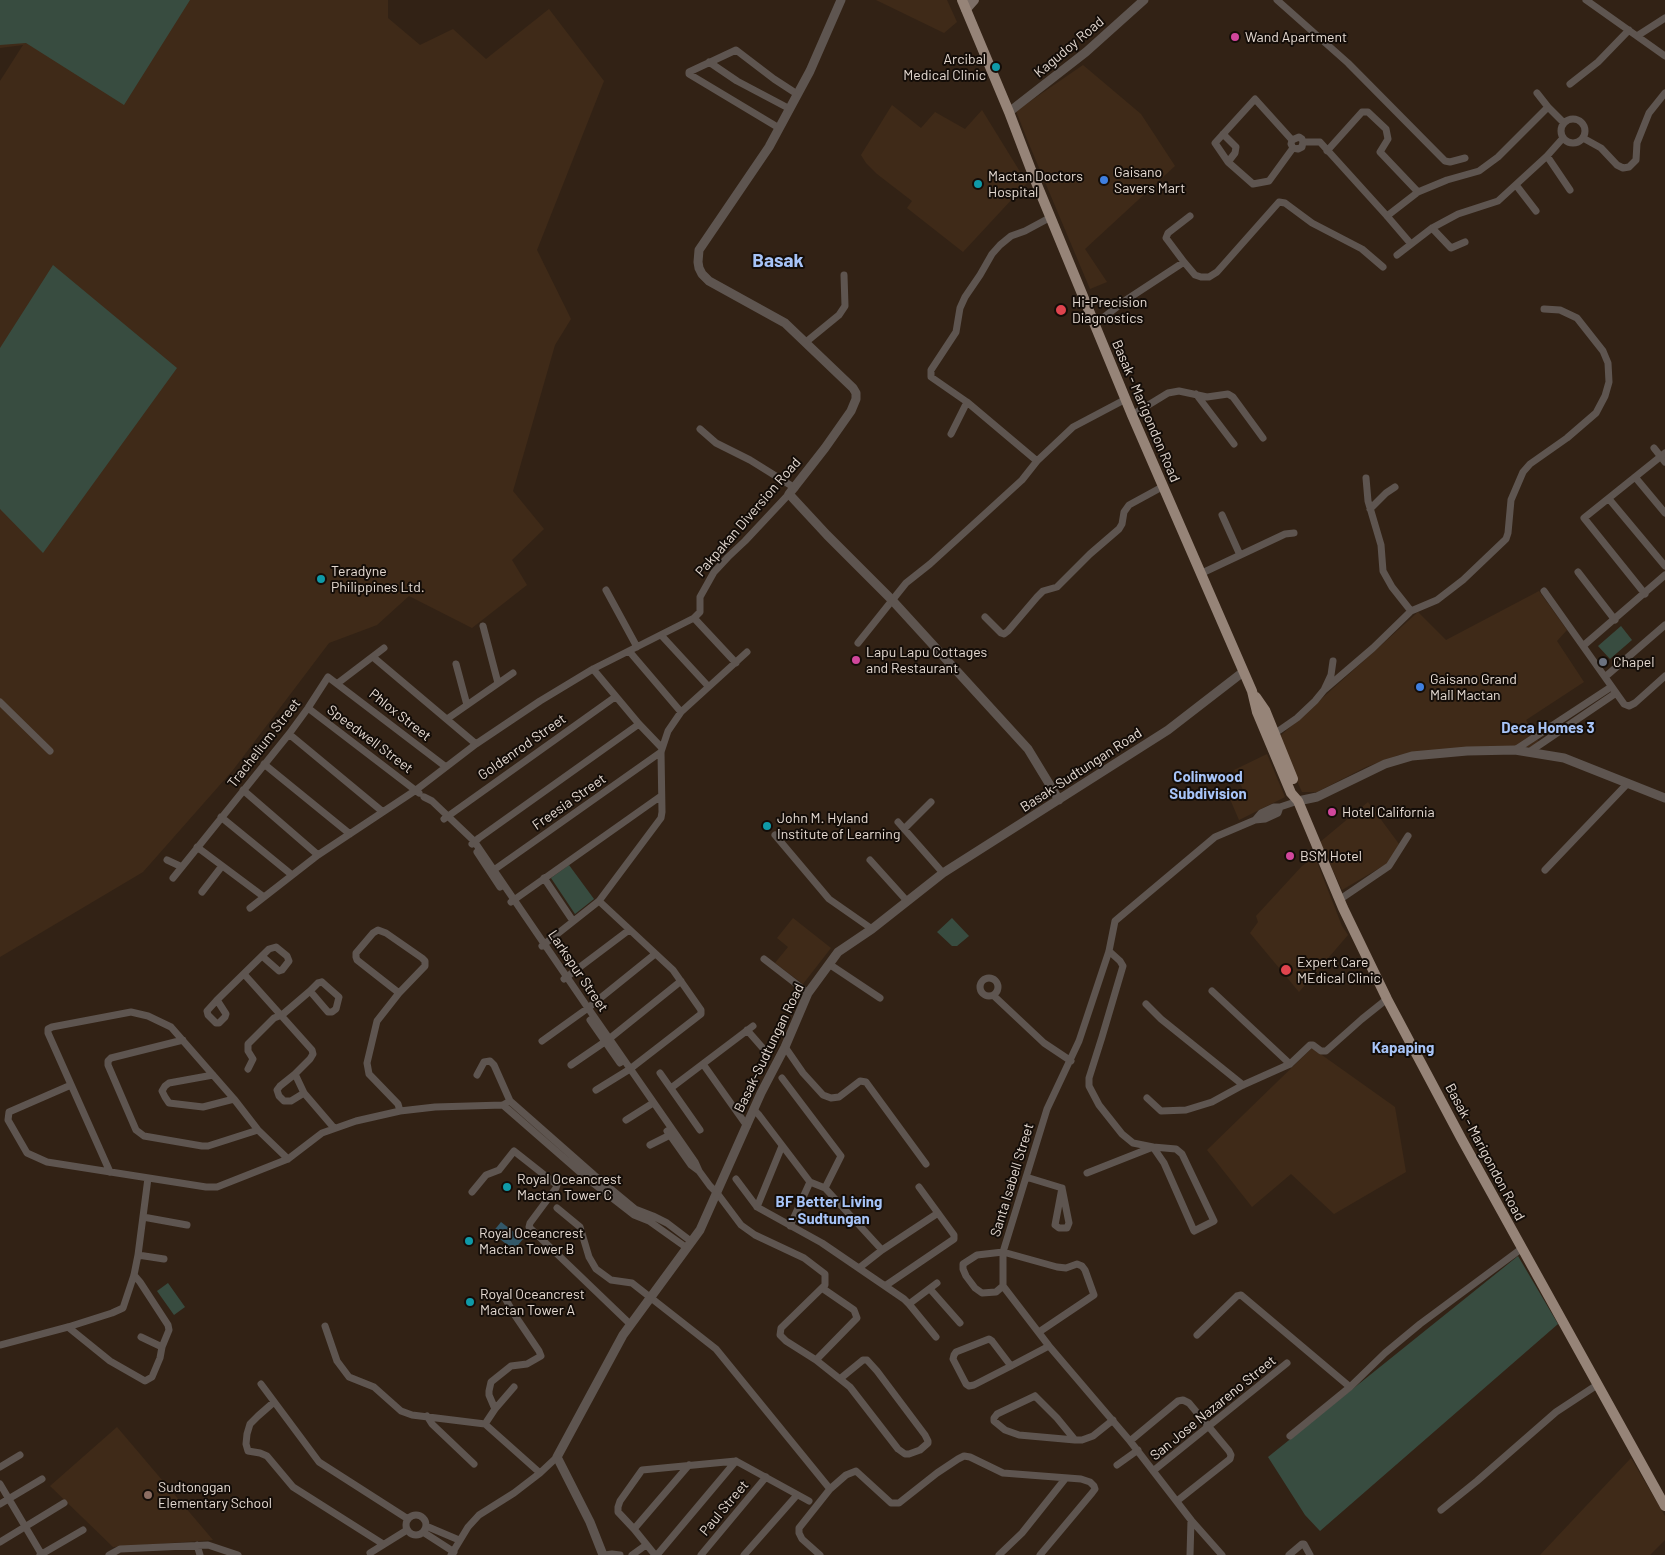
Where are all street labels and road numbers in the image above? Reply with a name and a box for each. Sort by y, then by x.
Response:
street label: Kagudoy Road [1031,13,1107,81]
street label: Basak - Marigondon Road [1108,337,1184,485]
street label: Pakpakan Diversion Road [692,454,804,580]
street label: Phlox Street [366,686,434,744]
street label: Trachelium Street [224,695,304,791]
street label: Speedwell Street [324,701,416,777]
street label: Goldenrod Street [475,710,569,784]
street label: Basak-Sudtungan Road [1017,724,1145,816]
street label: Freesia Street [529,770,609,834]
street label: Larkspur Street [544,927,612,1015]
street label: Basak-Sudtungan Road [730,981,808,1115]
street label: Basak - Marigondon Road [1442,1081,1528,1223]
street label: Santa Isabell Street [987,1121,1037,1239]
street label: San Jose Nazareno Street [1147,1352,1279,1464]
street label: Paul Street [696,1477,752,1539]

